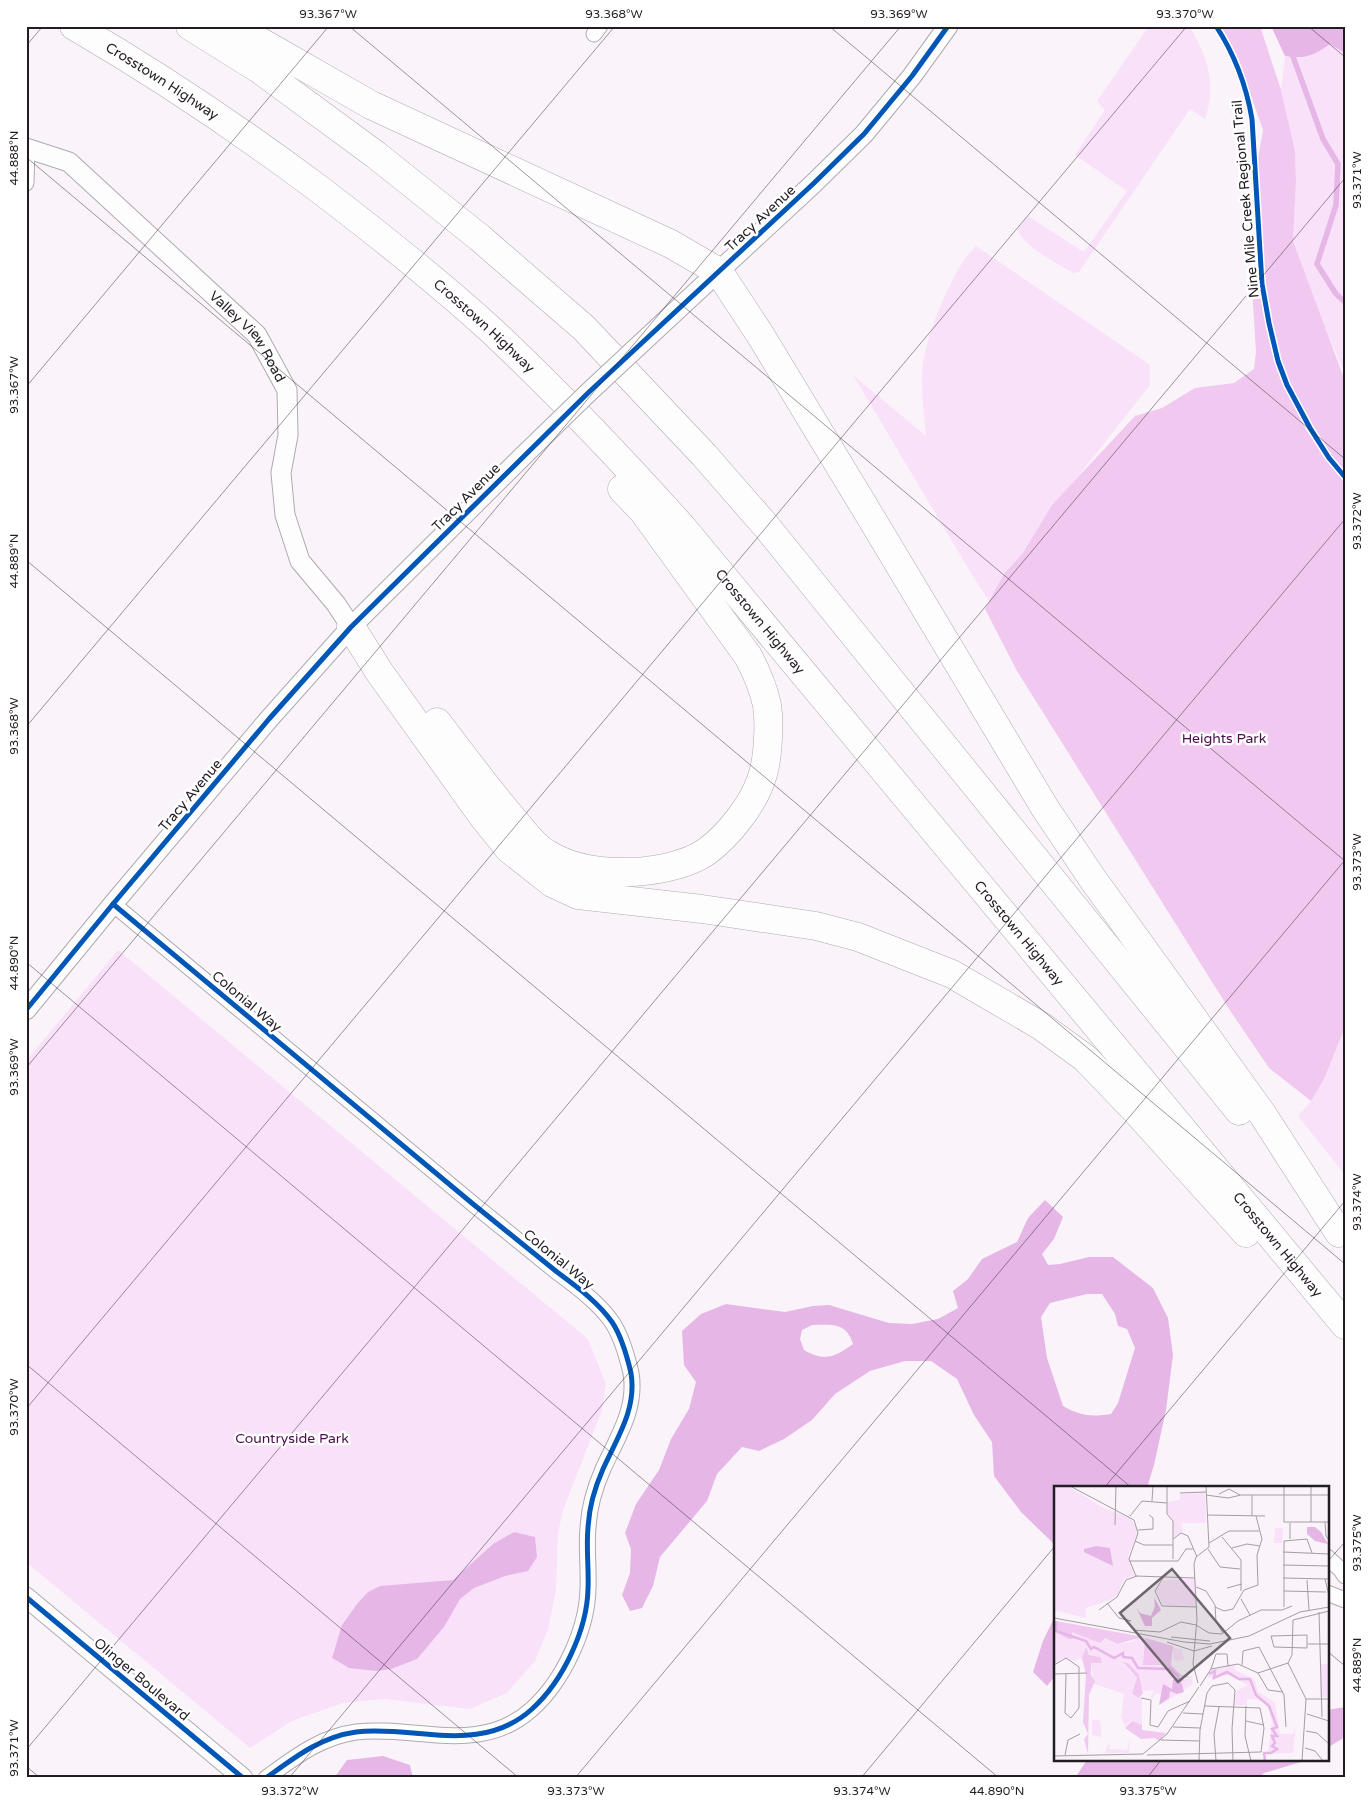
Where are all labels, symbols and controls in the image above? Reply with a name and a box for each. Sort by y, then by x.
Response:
text: 93.367°W [299,7,357,21]
text: 93.368°W [585,7,643,21]
text: 93.369°W [870,7,928,21]
text: 93.370°W [1156,7,1214,21]
street label: Crosstown Highway [102,39,222,124]
street label: Nine Mile Creek Regional Trail [1228,99,1263,299]
text: 44.888°N [7,131,21,185]
text: 93.371°W [1350,151,1364,209]
street label: Tracy Avenue [722,182,799,255]
street label: Crosstown Highway [430,276,539,377]
street label: Valley View Road [206,287,289,385]
text: 93.367°W [7,356,21,414]
street label: Tracy Avenue [429,460,504,535]
text: 93.372°W [1350,492,1364,550]
text: 44.889°N [7,534,21,588]
street label: Crosstown Highway [712,566,809,678]
text: 93.368°W [7,697,21,755]
park label: Heights Park [1182,730,1267,747]
street label: Tracy Avenue [155,755,226,835]
text: 93.373°W [1350,833,1364,891]
street label: Crosstown Highway [970,877,1068,989]
text: 44.890°N [7,936,21,990]
street label: Colonial Way [208,967,285,1036]
text: 93.369°W [7,1038,21,1096]
text: 93.374°W [1350,1173,1364,1231]
street label: Crosstown Highway [1229,1189,1326,1301]
street label: Colonial Way [520,1226,598,1293]
text: 93.370°W [7,1378,21,1436]
park label: Countryside Park [235,1430,349,1447]
inset map [1054,1486,1328,1762]
text: 93.375°W [1350,1514,1364,1572]
street label: Olinger Boulevard [90,1634,193,1724]
text: 44.889°N [1350,1638,1364,1692]
text: 93.371°W [7,1719,21,1777]
text: 93.372°W [261,1784,319,1798]
text: 93.373°W [547,1784,605,1798]
text: 93.374°W [833,1784,891,1798]
text: 44.890°N [970,1784,1024,1798]
text: 93.375°W [1119,1784,1177,1798]

